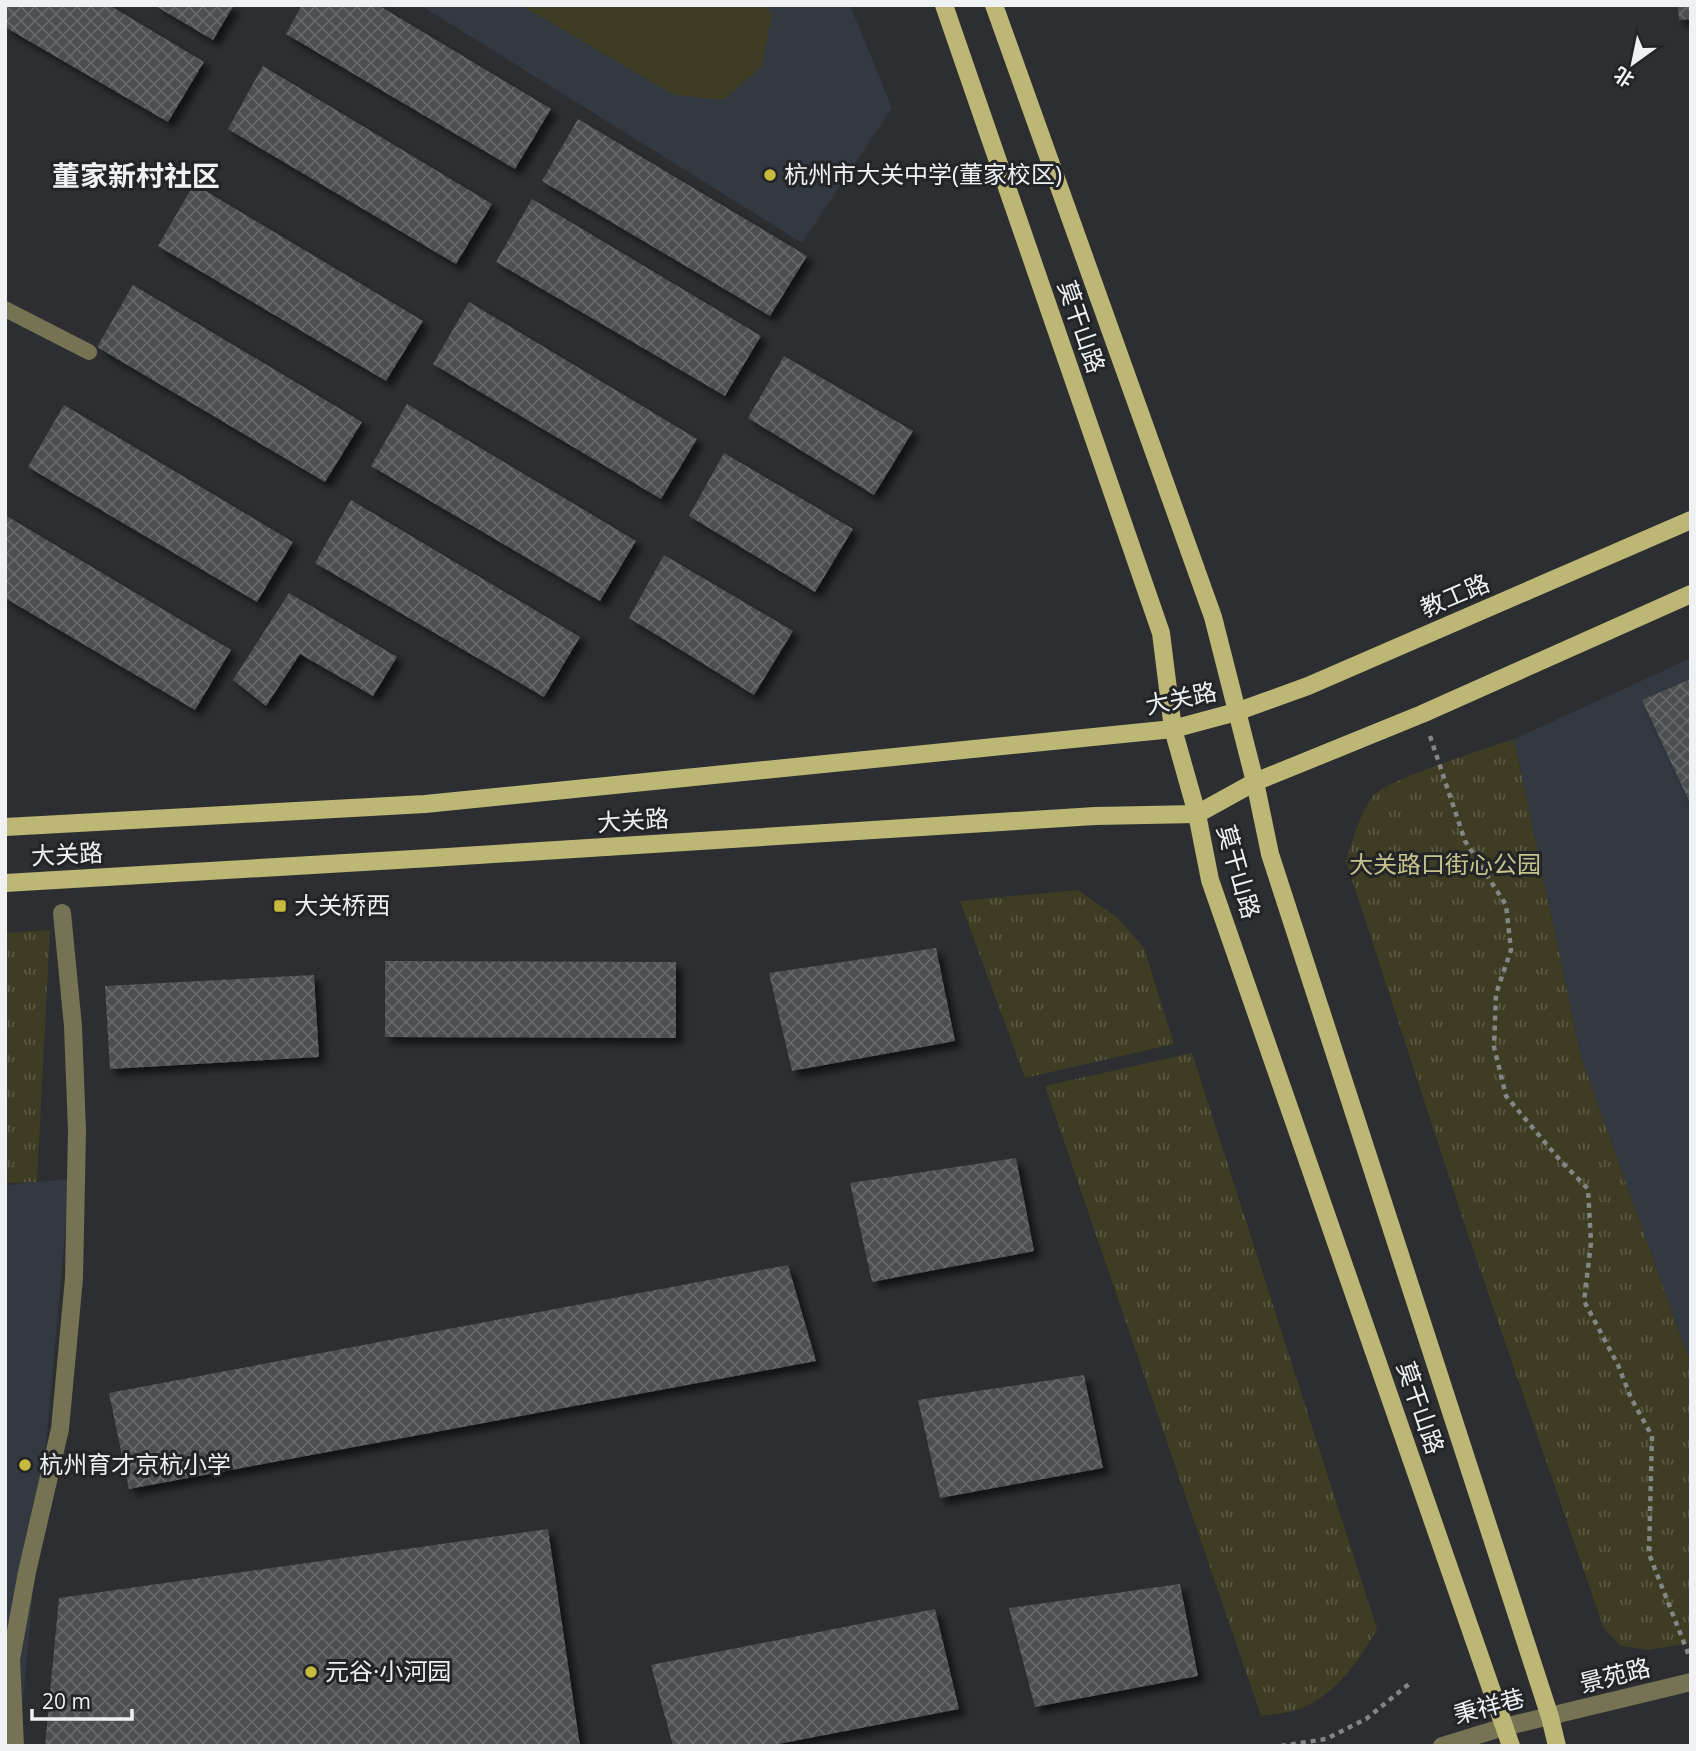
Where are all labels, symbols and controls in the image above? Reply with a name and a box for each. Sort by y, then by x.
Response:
north arrow [1598,28,1668,98]
text: 北 [1609,61,1639,93]
district label: 董家新村社区 [52,156,220,194]
place label: 杭州市大关中学(董家校区) [784,157,1062,190]
marker: 杭州市大关中学(董家校区) [762,167,778,183]
street label: 莫干山路 [1051,276,1114,377]
street label: 教工路 [1415,565,1494,624]
street label: 大关路 [1142,674,1219,721]
street label: 大关路 [596,801,670,838]
street label: 莫干山路 [1210,821,1269,922]
street label: 大关路 [30,835,104,872]
park label: 大关路口街心公园 [1349,847,1541,880]
place label: 大关桥西 [294,888,390,921]
marker: 大关桥西 [272,898,288,914]
street label: 莫干山路 [1390,1357,1453,1458]
place label: 杭州育才京杭小学 [39,1447,231,1480]
marker: 杭州育才京杭小学 [17,1457,33,1473]
street label: 景苑路 [1576,1650,1654,1699]
place label: 元谷·小河园 [325,1654,451,1687]
marker: 元谷·小河园 [303,1664,319,1680]
scale bar [32,1678,131,1722]
street label: 秉祥巷 [1450,1680,1528,1731]
text: 20 m [42,1687,91,1715]

